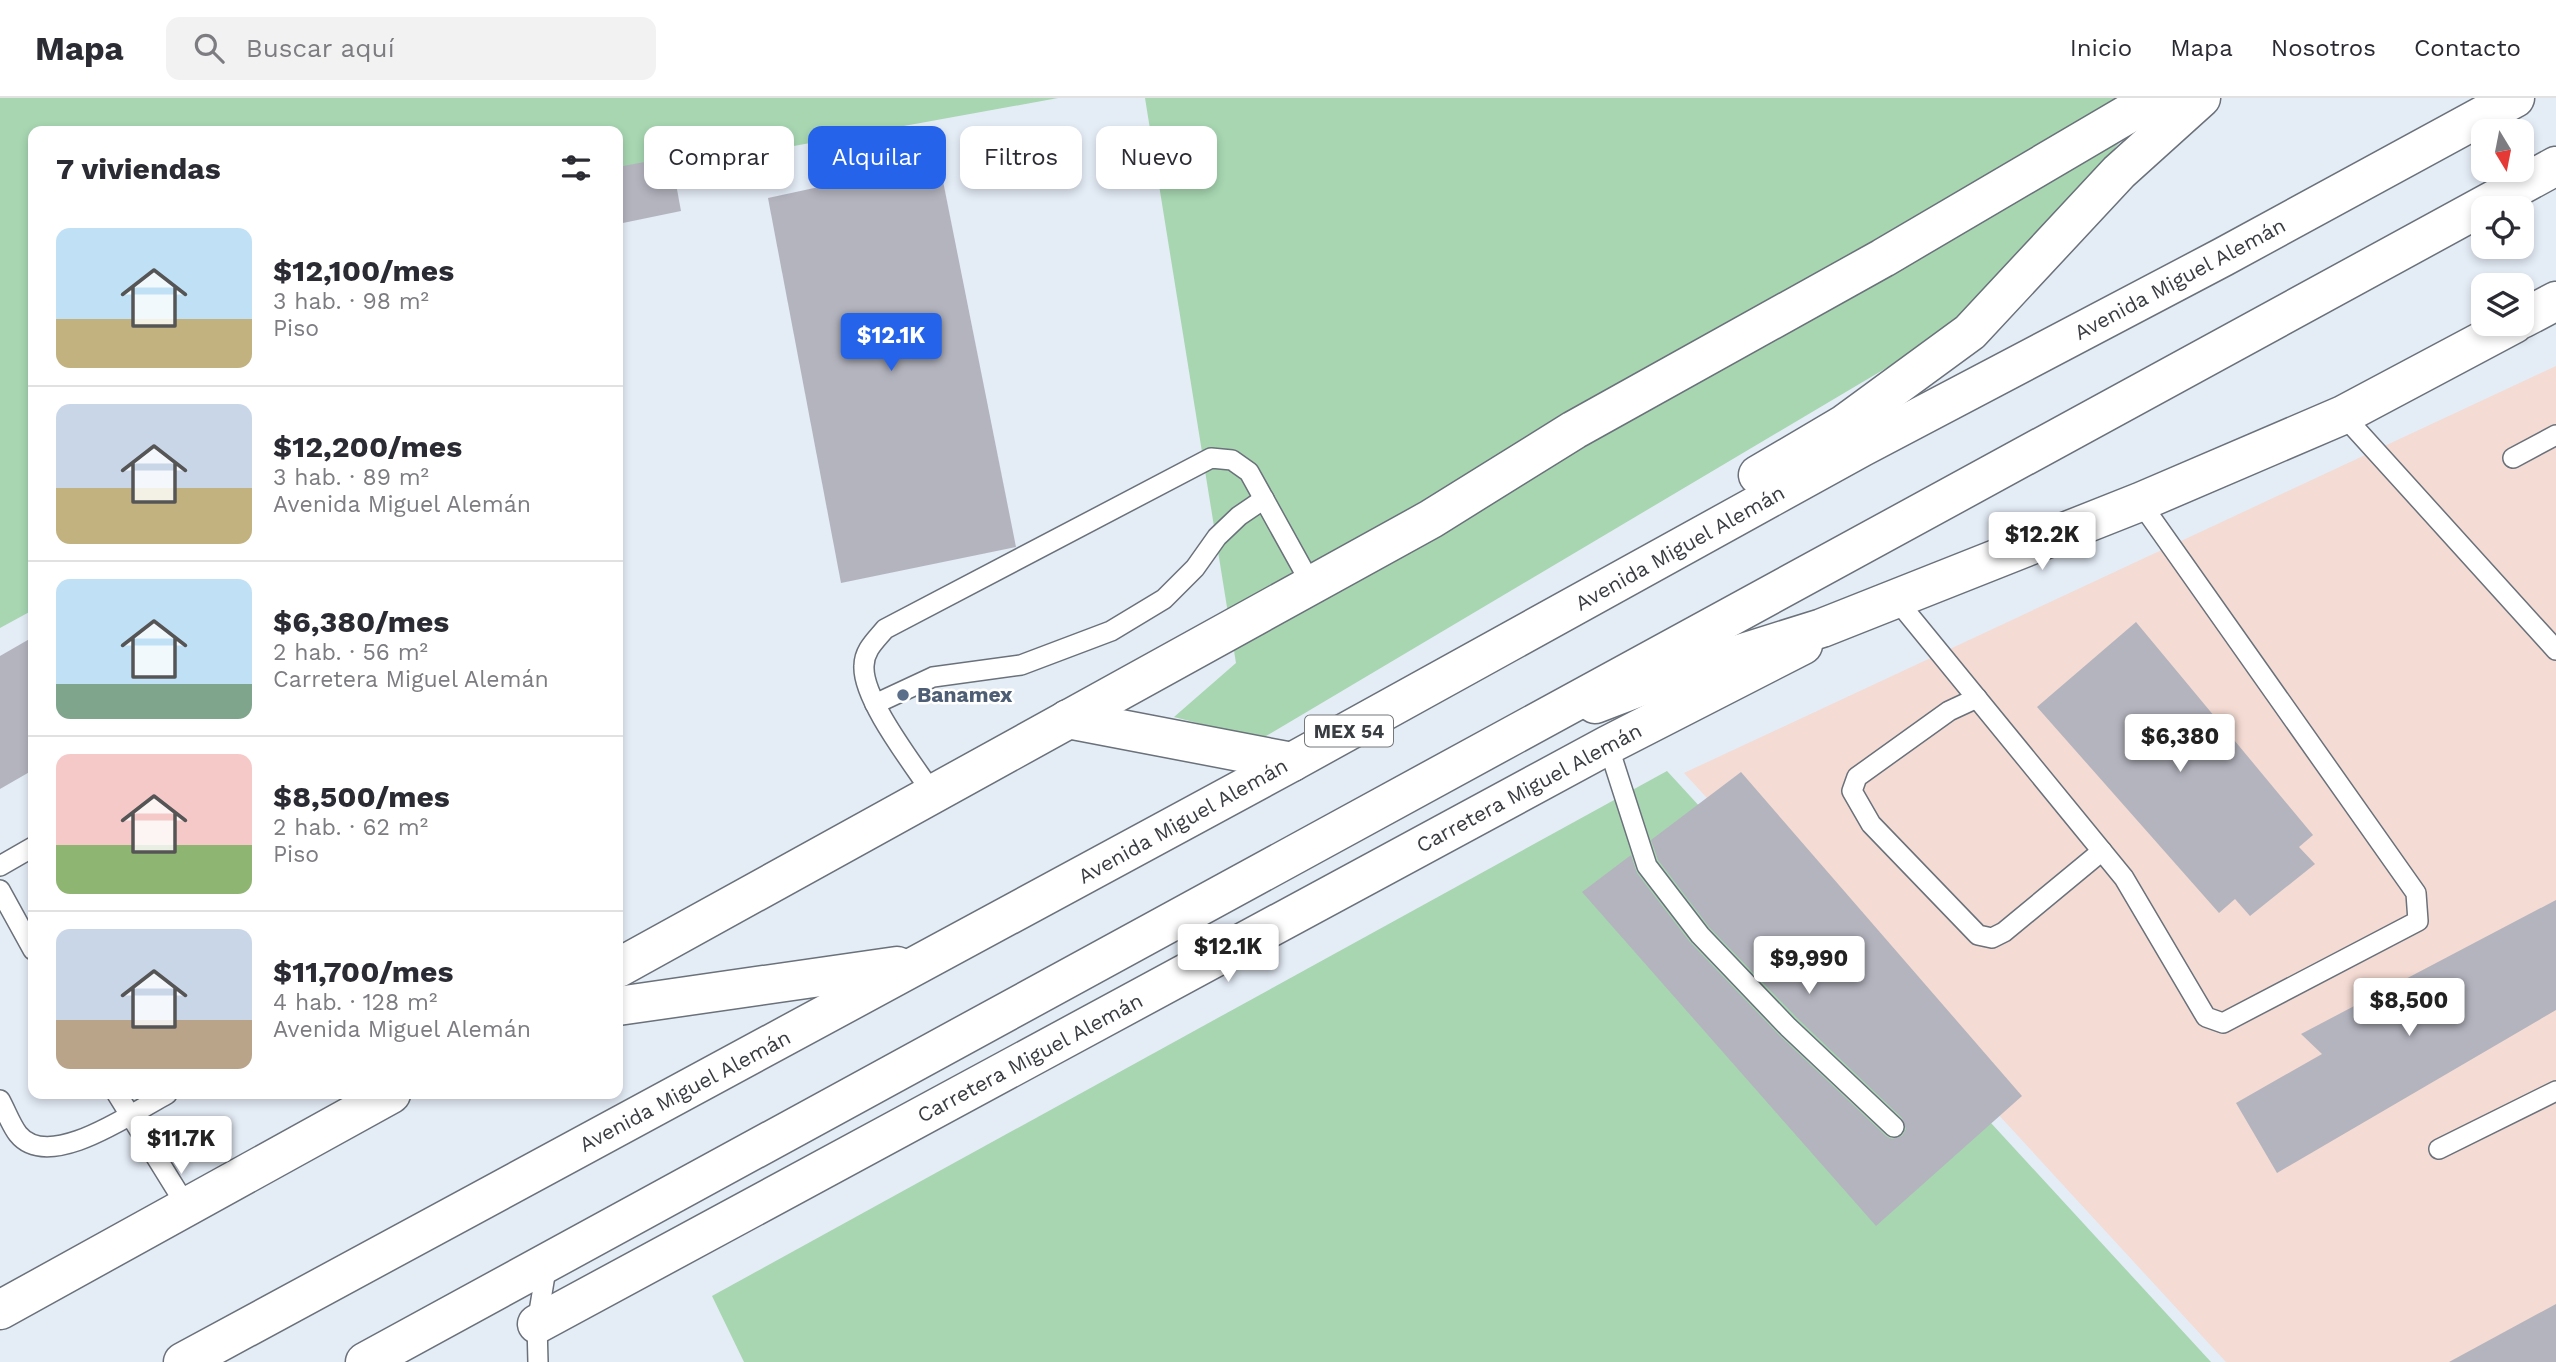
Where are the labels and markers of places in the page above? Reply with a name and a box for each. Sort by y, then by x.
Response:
pin: $12.1K [834,314,948,373]
pin: $12.2K [1985,512,2099,572]
place label: Banamex [917,682,1013,707]
marker: Banamex [895,687,911,703]
pin: $6,380 [2123,714,2237,774]
pin: $12.1K [1171,924,1285,984]
pin: $9,990 [1752,936,1866,996]
pin: $8,500 [2352,978,2466,1038]
pin: $11.7K [124,1116,238,1176]

